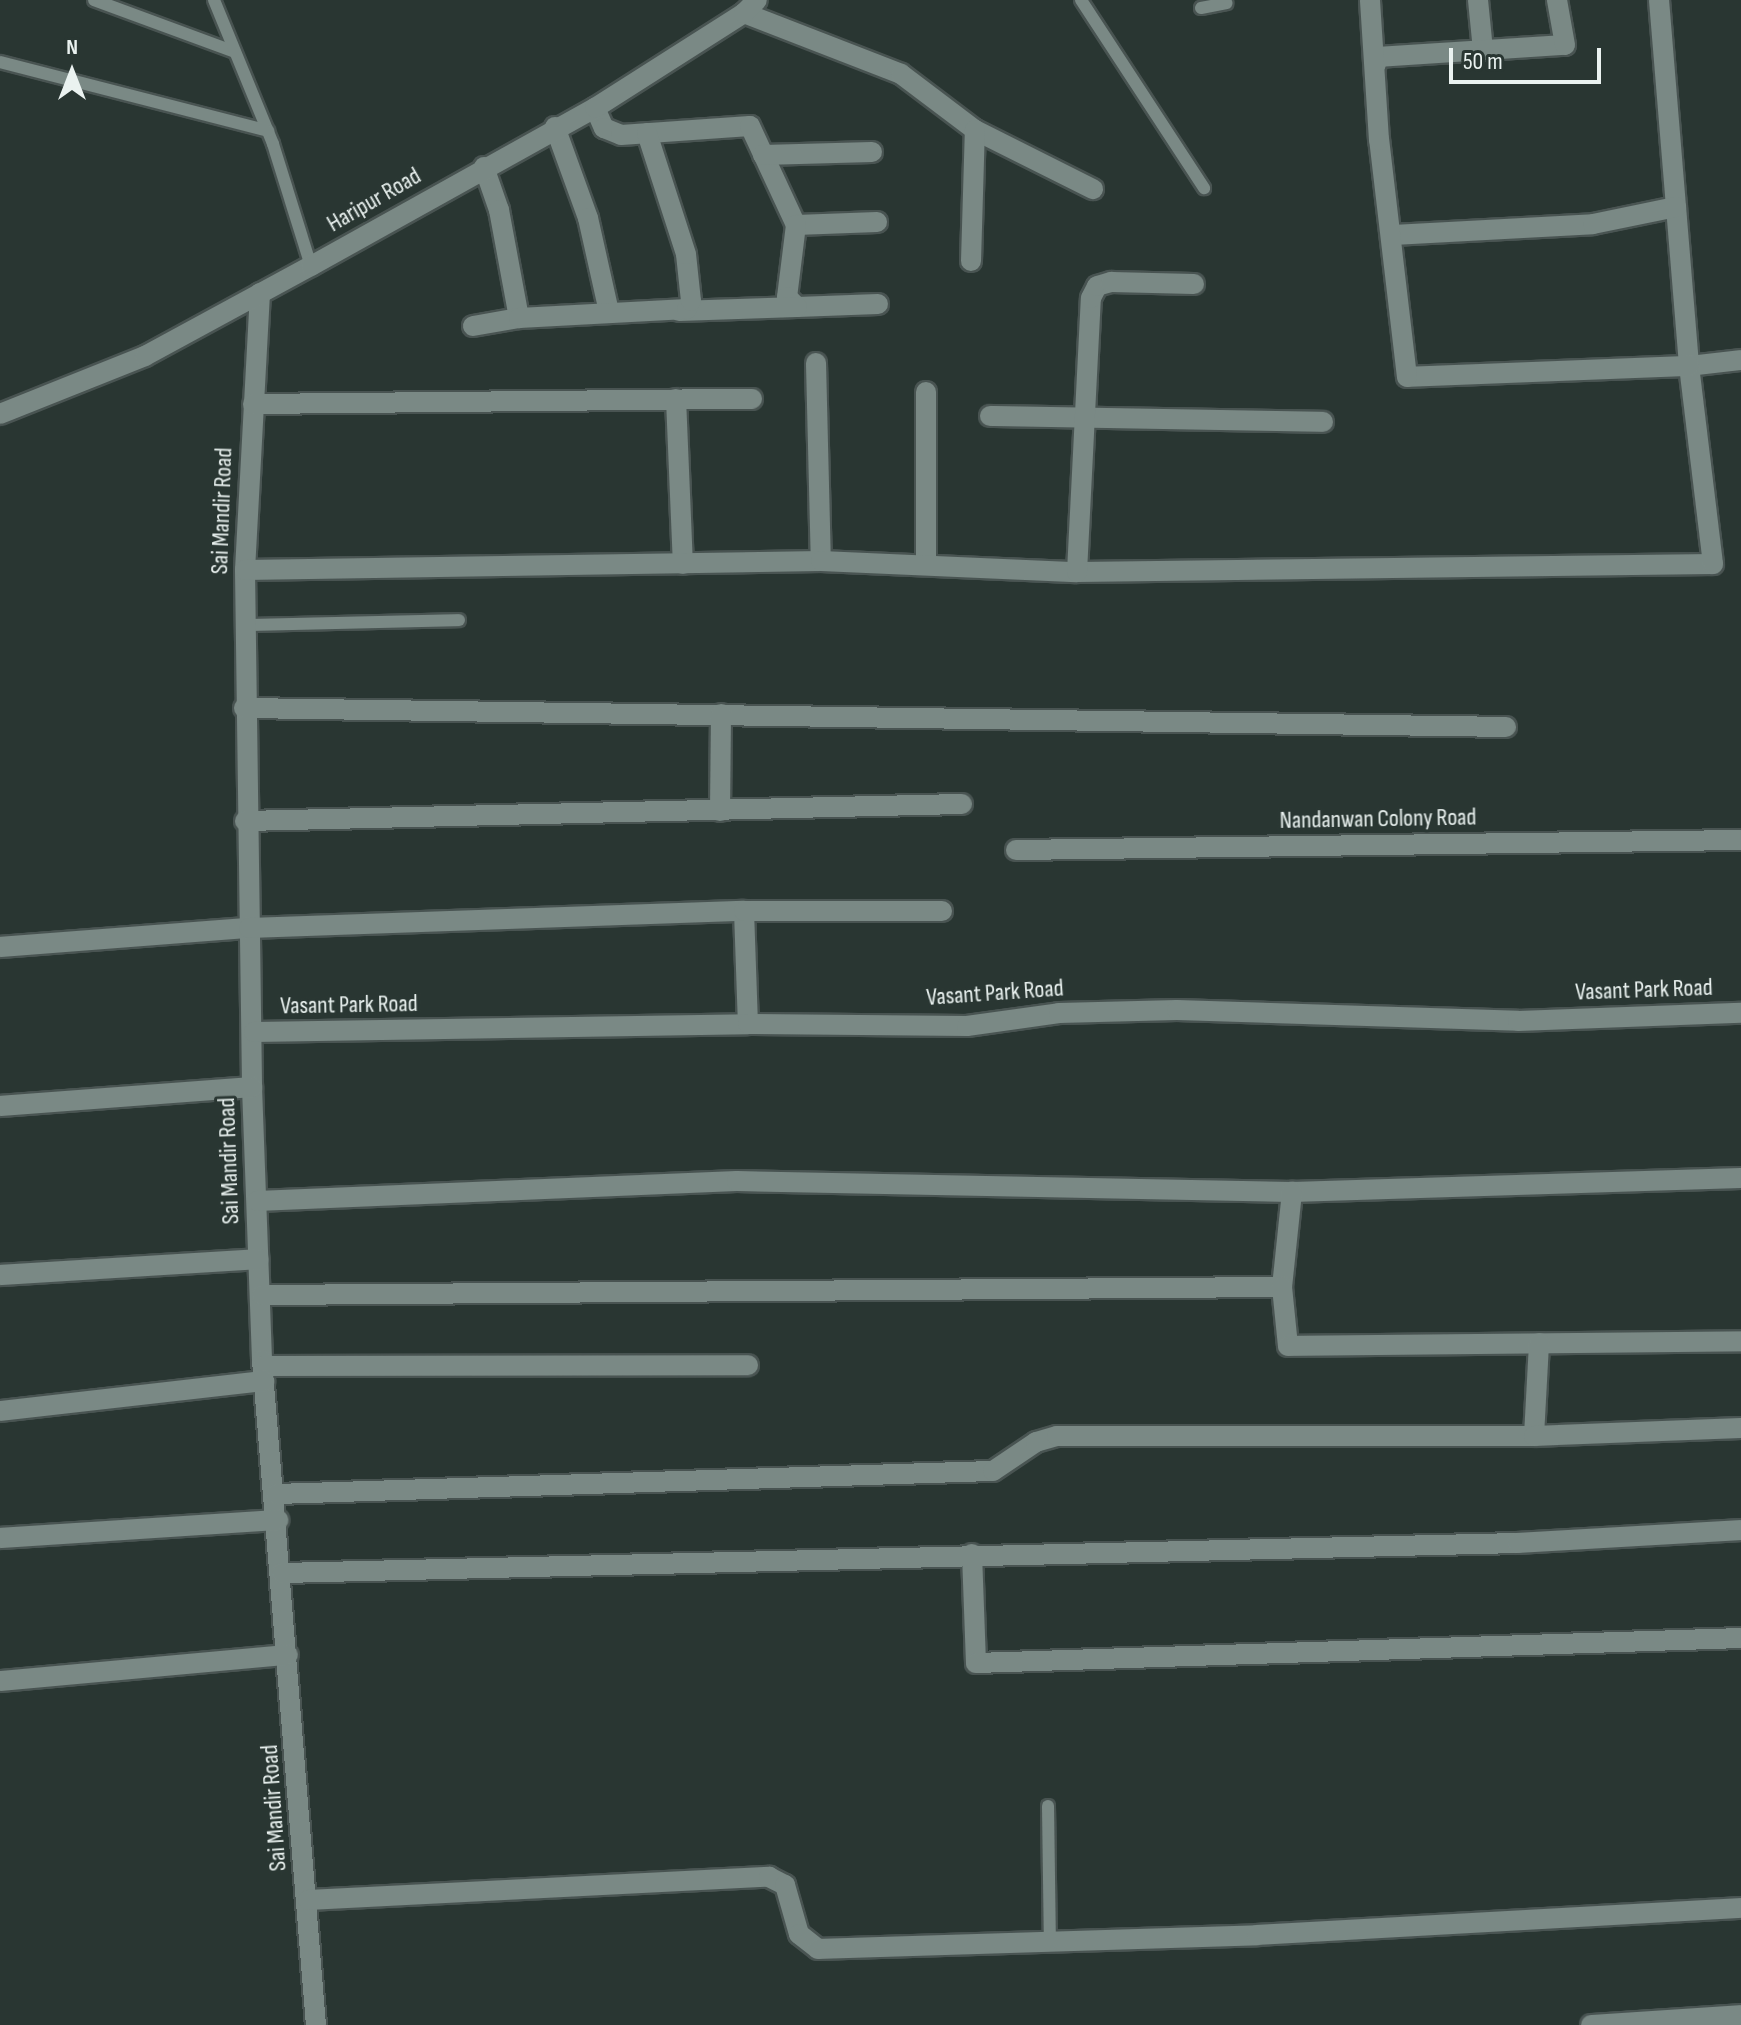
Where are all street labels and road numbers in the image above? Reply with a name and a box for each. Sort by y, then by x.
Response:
street label: Haripur Road [322,162,426,238]
street label: Sai Mandir Road [205,447,239,575]
street label: Nandanwan Colony Road [1279,803,1477,835]
street label: Vasant Park Road [1575,973,1713,1007]
street label: Vasant Park Road [925,974,1065,1012]
street label: Vasant Park Road [280,989,418,1021]
street label: Sai Mandir Road [212,1097,246,1225]
street label: Sai Mandir Road [255,1744,293,1872]

